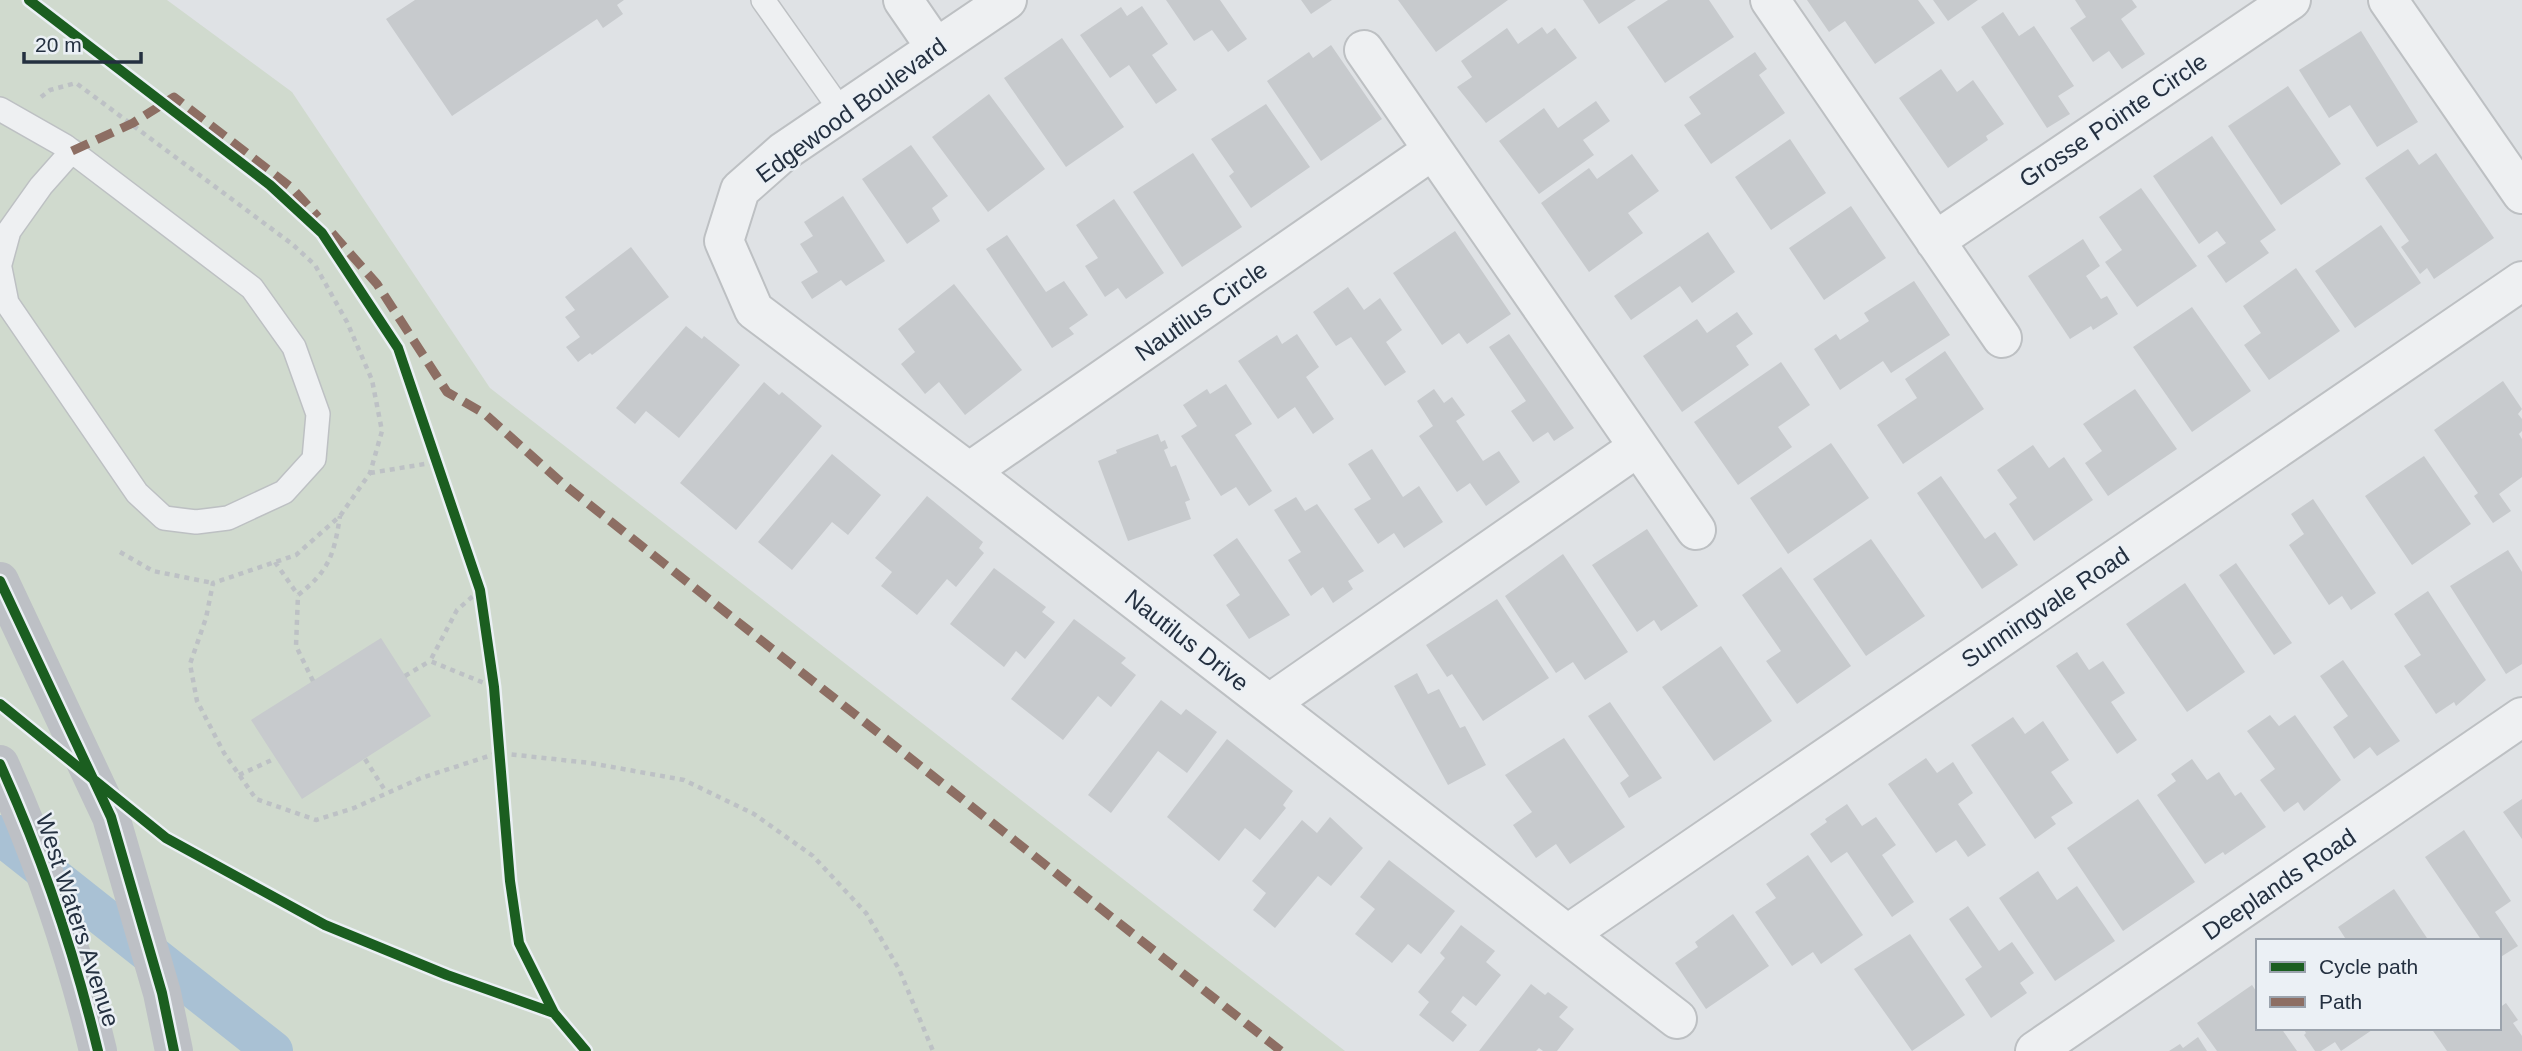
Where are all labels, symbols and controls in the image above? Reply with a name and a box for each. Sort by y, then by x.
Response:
scale bar [24,21,142,65]
street label: Edgewood Boulevard [751,32,951,188]
text: 20 m [35,33,82,56]
street label: Grosse Pointe Circle [2014,47,2212,193]
street label: Nautilus Circle [1130,256,1272,366]
street label: Sunningvale Road [1956,541,2134,673]
street label: Nautilus Drive [1120,583,1254,697]
street label: West Waters Avenue [31,810,125,1030]
street label: Deeplands Road [2197,823,2361,945]
legend [2256,939,2501,1030]
text: Cycle path [2319,955,2418,978]
text: Path [2319,990,2362,1013]

